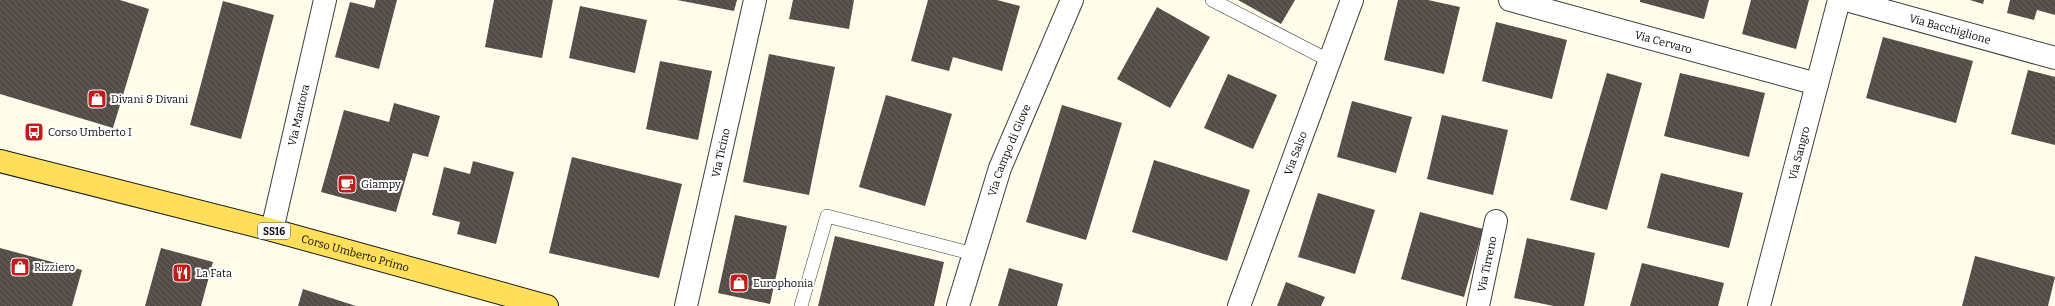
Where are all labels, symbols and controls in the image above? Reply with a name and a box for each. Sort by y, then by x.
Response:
street label: Via Bacchiglione [1908,12,1992,47]
street label: Via Cervaro [1633,28,1693,56]
street label: Via Mantova [286,83,312,147]
shop icon: Divani & Divani [86,88,108,110]
place label: Divani & Divani [111,93,189,106]
street label: Via Campo di Giove [986,102,1034,198]
bus stop icon: Corso Umberto I [23,121,45,143]
street label: Via Sangro [1786,125,1813,181]
place label: Corso Umberto I [48,126,132,139]
street label: Via Ticino [709,127,733,179]
street label: Via Salso [1282,130,1310,177]
cafe icon: Giampy [336,173,358,195]
place label: Giampy [361,178,401,191]
road number: SS16 [258,223,290,239]
street label: Corso Umberto Primo [300,232,411,275]
street label: Via Tirreno [1475,235,1500,293]
shop icon: Rizziero [9,256,31,278]
place label: Rizziero [34,261,75,274]
restaurant icon: La Fata [171,262,193,284]
place label: La Fata [196,267,232,280]
shop icon: Europhonia [728,272,750,294]
place label: Europhonia [753,277,813,290]

